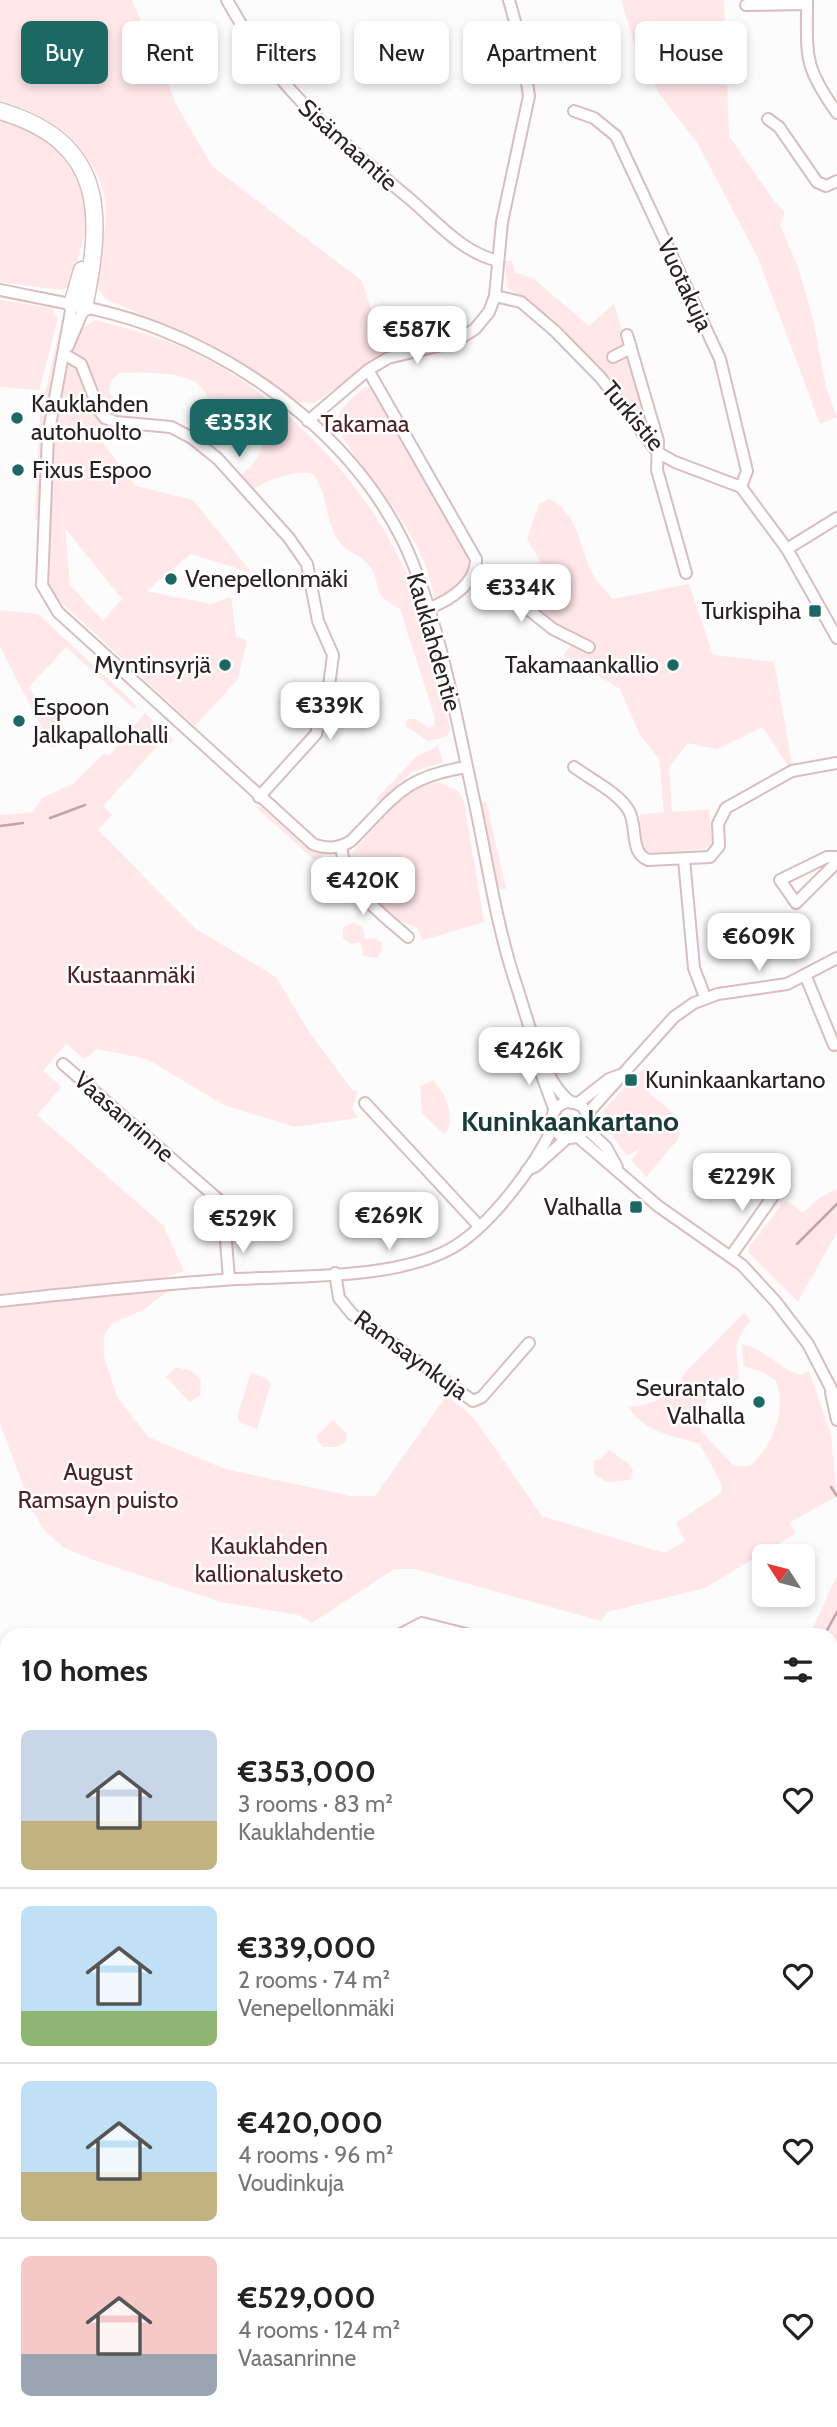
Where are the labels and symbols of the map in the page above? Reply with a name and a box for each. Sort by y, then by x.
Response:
street label: Sisämaantie [293,93,404,197]
street label: Vuotakuja [651,234,720,336]
pin: €587K [368,306,466,366]
street label: Turkistie [596,375,671,456]
place label: Kauklahden autohuolto [31,389,149,446]
pin: €353K [190,400,288,459]
park label: Takamaa [320,409,410,438]
marker: Kauklahden autohuolto [9,410,25,426]
place label: Fixus Espoo [32,455,152,484]
marker: Fixus Espoo [10,462,26,478]
place label: Venepellonmäki [185,564,348,593]
pin: €334K [472,564,570,624]
street label: Kauklahdentie [401,569,468,715]
marker: Venepellonmäki [163,571,179,587]
place label: Turkispiha [701,596,801,625]
marker: Turkispiha [807,603,823,619]
place label: Myntinsyrjä [94,650,211,679]
place label: Takamaankallio [505,650,659,679]
marker: Myntinsyrjä [217,657,233,673]
marker: Takamaankallio [665,657,681,673]
pin: €339K [281,682,379,742]
place label: Espoon Jalkapallohalli [32,692,168,749]
marker: Espoon Jalkapallohalli [11,713,27,729]
pin: €420K [314,858,412,917]
pin: €609K [710,914,808,973]
park label: Kustaanmäki [67,960,195,989]
pin: €426K [480,1028,578,1087]
street label: Vaasanrinne [68,1065,180,1168]
place label: Kuninkaankartano [645,1065,826,1094]
marker: Kuninkaankartano [623,1072,639,1088]
district label: Kuninkaankartano [461,1104,679,1138]
pin: €229K [693,1154,791,1213]
pin: €269K [340,1192,438,1252]
place label: Valhalla [544,1192,622,1221]
pin: €529K [194,1196,292,1255]
marker: Valhalla [628,1199,644,1215]
street label: Ramsaynkuja [349,1304,474,1406]
place label: Seurantalo Valhalla [636,1373,745,1430]
marker: Seurantalo Valhalla [751,1394,767,1410]
park label: August Ramsayn puisto [18,1457,179,1514]
park label: Kauklahden kallionalusketo [195,1531,343,1588]
north arrow [752,1544,816,1606]

